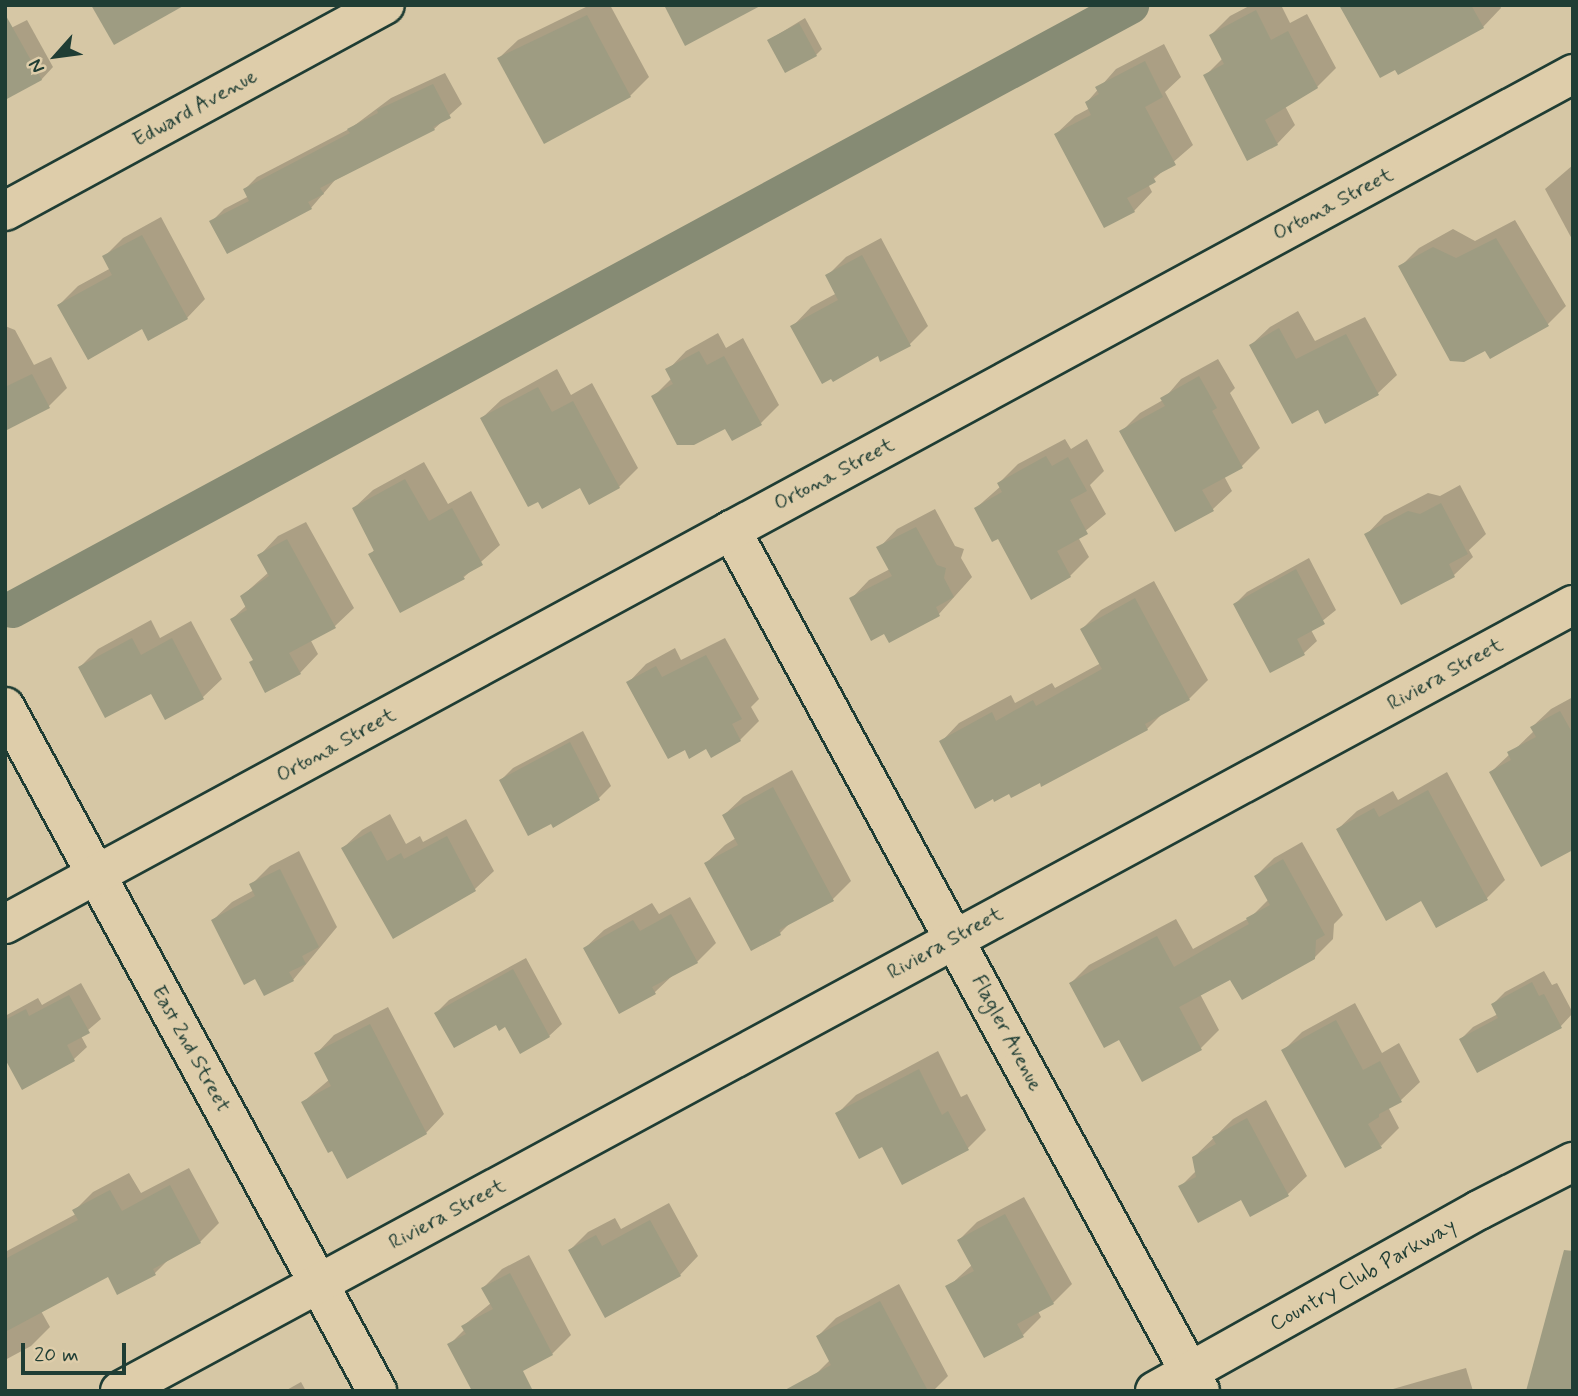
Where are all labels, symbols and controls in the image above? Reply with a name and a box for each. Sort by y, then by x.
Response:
north arrow [21,21,91,91]
text: N [23,55,51,78]
street label: Edward Avenue [129,64,261,152]
street label: Ortona Street [1269,162,1397,246]
street label: Ortona Street [770,432,898,516]
street label: Riviera Street [1383,632,1507,716]
street label: Ortona Street [272,702,400,788]
street label: Riviera Street [883,901,1007,985]
street label: Flagler Avenue [965,968,1049,1098]
street label: East 2nd Street [146,982,236,1116]
street label: Riviera Street [384,1173,510,1255]
street label: Country Club Parkway [1268,1215,1458,1335]
scale bar [24,1330,130,1374]
text: 20 m [34,1341,79,1369]

